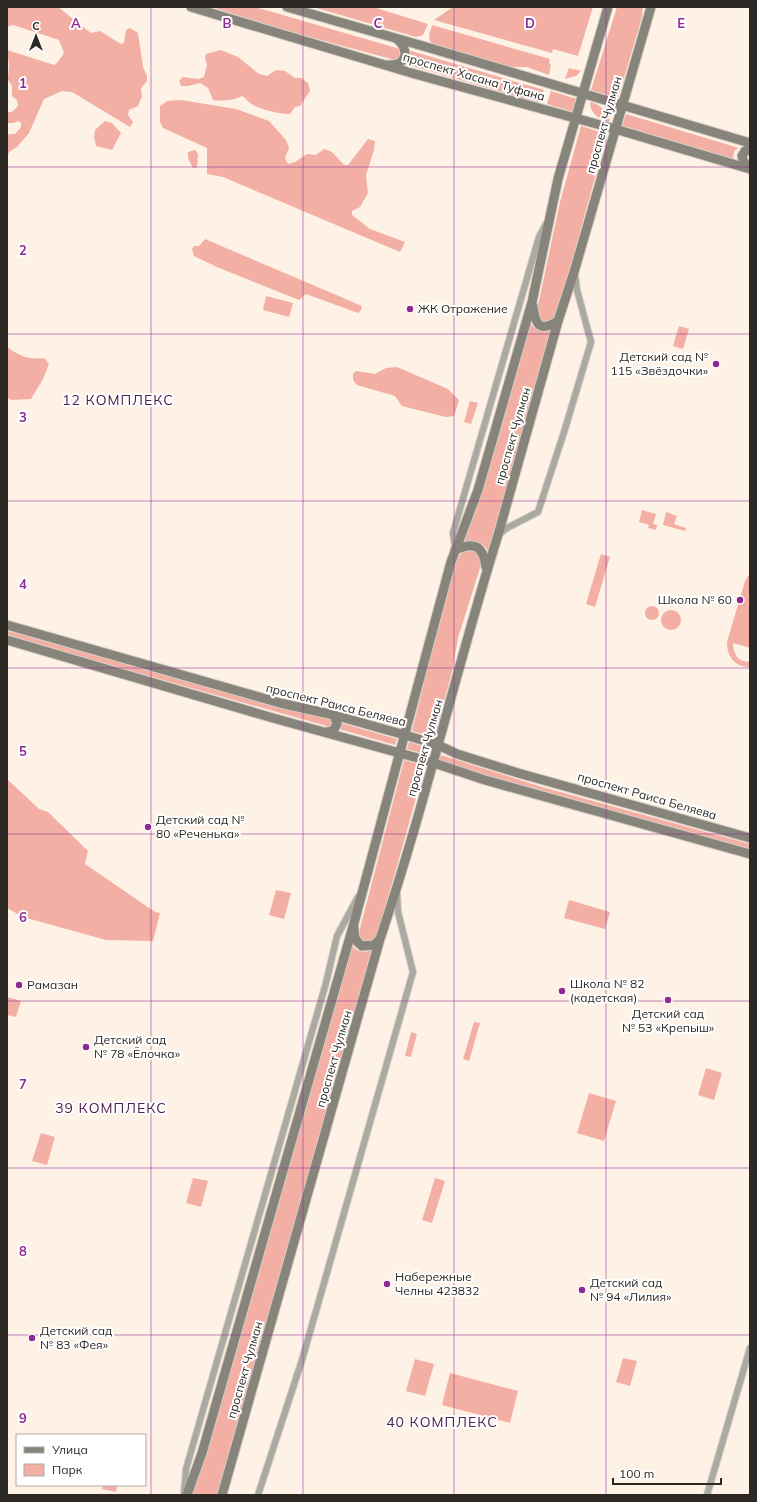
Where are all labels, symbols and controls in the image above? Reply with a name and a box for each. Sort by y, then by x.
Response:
text: A [71,15,81,31]
text: B [223,15,232,31]
text: C [374,15,383,31]
text: D [525,15,535,31]
text: E [677,15,685,31]
north arrow [16,16,56,56]
text: С [32,19,40,33]
street label: проспект Хасана Туфана [401,49,547,104]
text: 1 [19,75,27,91]
street label: проспект Чулман [582,75,625,175]
text: 2 [19,242,27,258]
place label: ЖК Отражение [418,301,508,316]
marker: ЖК Отражение [405,304,415,314]
place label: Детский сад № 115 «Звёздочки» [611,349,709,378]
marker: Детский сад № 115 «Звёздочки» [711,359,721,369]
street label: проспект Чулман [491,386,534,486]
district label: 12 КОМПЛЕКС [62,391,174,409]
text: 3 [19,409,27,425]
text: 4 [19,576,27,592]
place label: Школа № 60 [658,592,732,607]
marker: Школа № 60 [735,595,745,605]
street label: проспект Раиса Беляева [264,680,408,729]
street label: проспект Чулман [403,698,446,798]
text: 5 [19,743,27,759]
street label: проспект Раиса Беляева [576,768,718,823]
place label: Детский сад № 80 «Реченька» [156,812,244,841]
marker: Детский сад № 80 «Реченька» [143,822,153,832]
text: 6 [19,909,27,925]
place label: Школа № 82 (кадетская) [570,976,644,1005]
place label: Рамазан [27,977,78,992]
marker: Рамазан [14,980,24,990]
marker: Школа № 82 (кадетская) [557,986,567,996]
marker: Детский сад № 53 «Крепыш» [663,995,673,1005]
place label: Детский сад № 53 «Крепыш» [622,1006,715,1035]
street label: проспект Чулман [312,1009,355,1109]
place label: Детский сад № 78 «Ёлочка» [94,1032,181,1061]
marker: Детский сад № 78 «Ёлочка» [81,1042,91,1052]
text: 7 [19,1076,27,1092]
district label: 39 КОМПЛЕКС [55,1099,167,1117]
text: 8 [19,1243,27,1259]
place label: Набережные Челны 423832 [395,1269,479,1298]
place label: Детский сад № 94 «Лилия» [590,1275,672,1304]
marker: Набережные Челны 423832 [382,1279,392,1289]
marker: Детский сад № 94 «Лилия» [577,1285,587,1295]
street label: проспект Чулман [223,1320,266,1420]
place label: Детский сад № 83 «Фея» [40,1323,112,1352]
marker: Детский сад № 83 «Фея» [27,1333,37,1343]
text: 9 [19,1410,27,1426]
district label: 40 КОМПЛЕКС [386,1413,498,1431]
legend [16,1434,146,1486]
text: Улица [51,1442,88,1457]
scale bar [613,1460,721,1486]
text: Парк [52,1462,83,1477]
text: 100 m [619,1466,654,1481]

